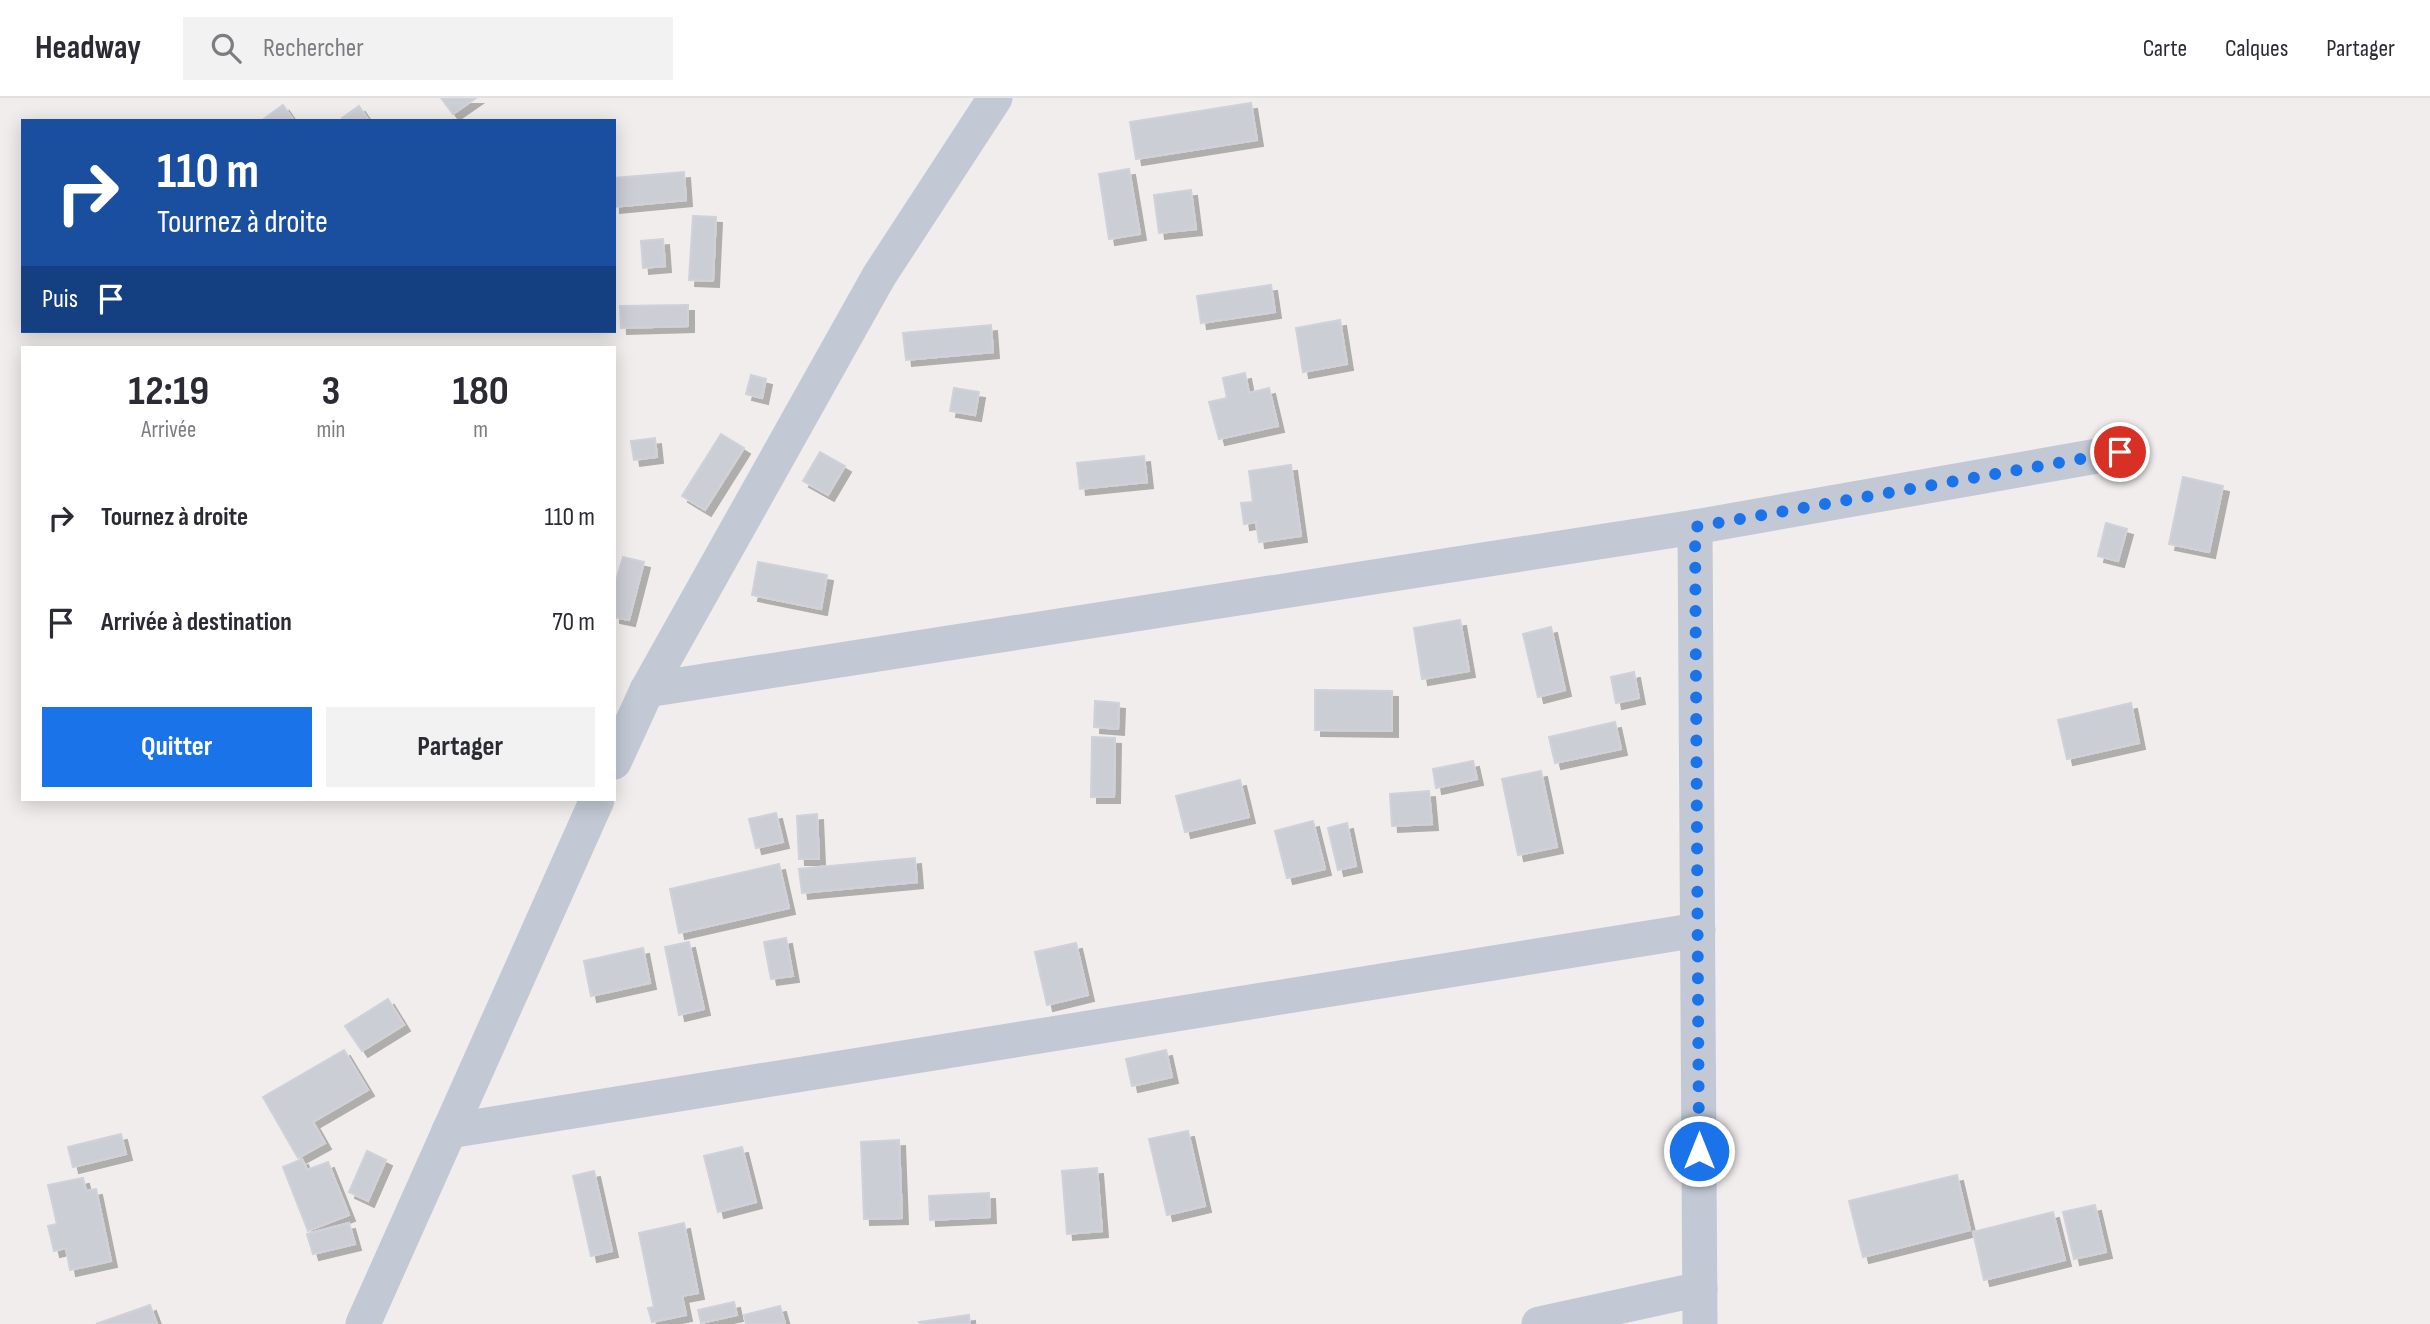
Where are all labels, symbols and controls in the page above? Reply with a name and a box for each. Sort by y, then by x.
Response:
search box [183,17,673,80]
text: Headway [35,28,141,68]
icon: search [207,29,245,67]
text: Rechercher [263,33,364,64]
text: Carte [2143,34,2187,63]
text: Calques [2225,34,2288,63]
text: Partager [2326,34,2395,63]
text: 110 m [157,143,259,202]
icon: right [42,147,133,238]
text: Tournez à droite [157,203,328,242]
icon: arrive [92,280,130,318]
text: Puis [42,284,78,315]
text: 12:19 [128,366,209,417]
text: 3 [321,366,340,417]
text: 180 [453,366,509,417]
text: Arrivée [141,416,196,444]
text: min [316,416,345,444]
text: m [473,416,488,444]
pin [2090,422,2150,482]
icon: arrive [2101,433,2139,471]
icon: right [42,499,80,537]
text: Tournez à droite [101,502,248,533]
text: 110 m [544,502,595,533]
icon: arrive [42,604,80,642]
text: Arrivée à destination [101,607,292,638]
text: 70 m [552,607,595,638]
button: Quitter [42,707,312,787]
button: Partager [326,707,595,787]
position arrow [1662,1114,1736,1188]

